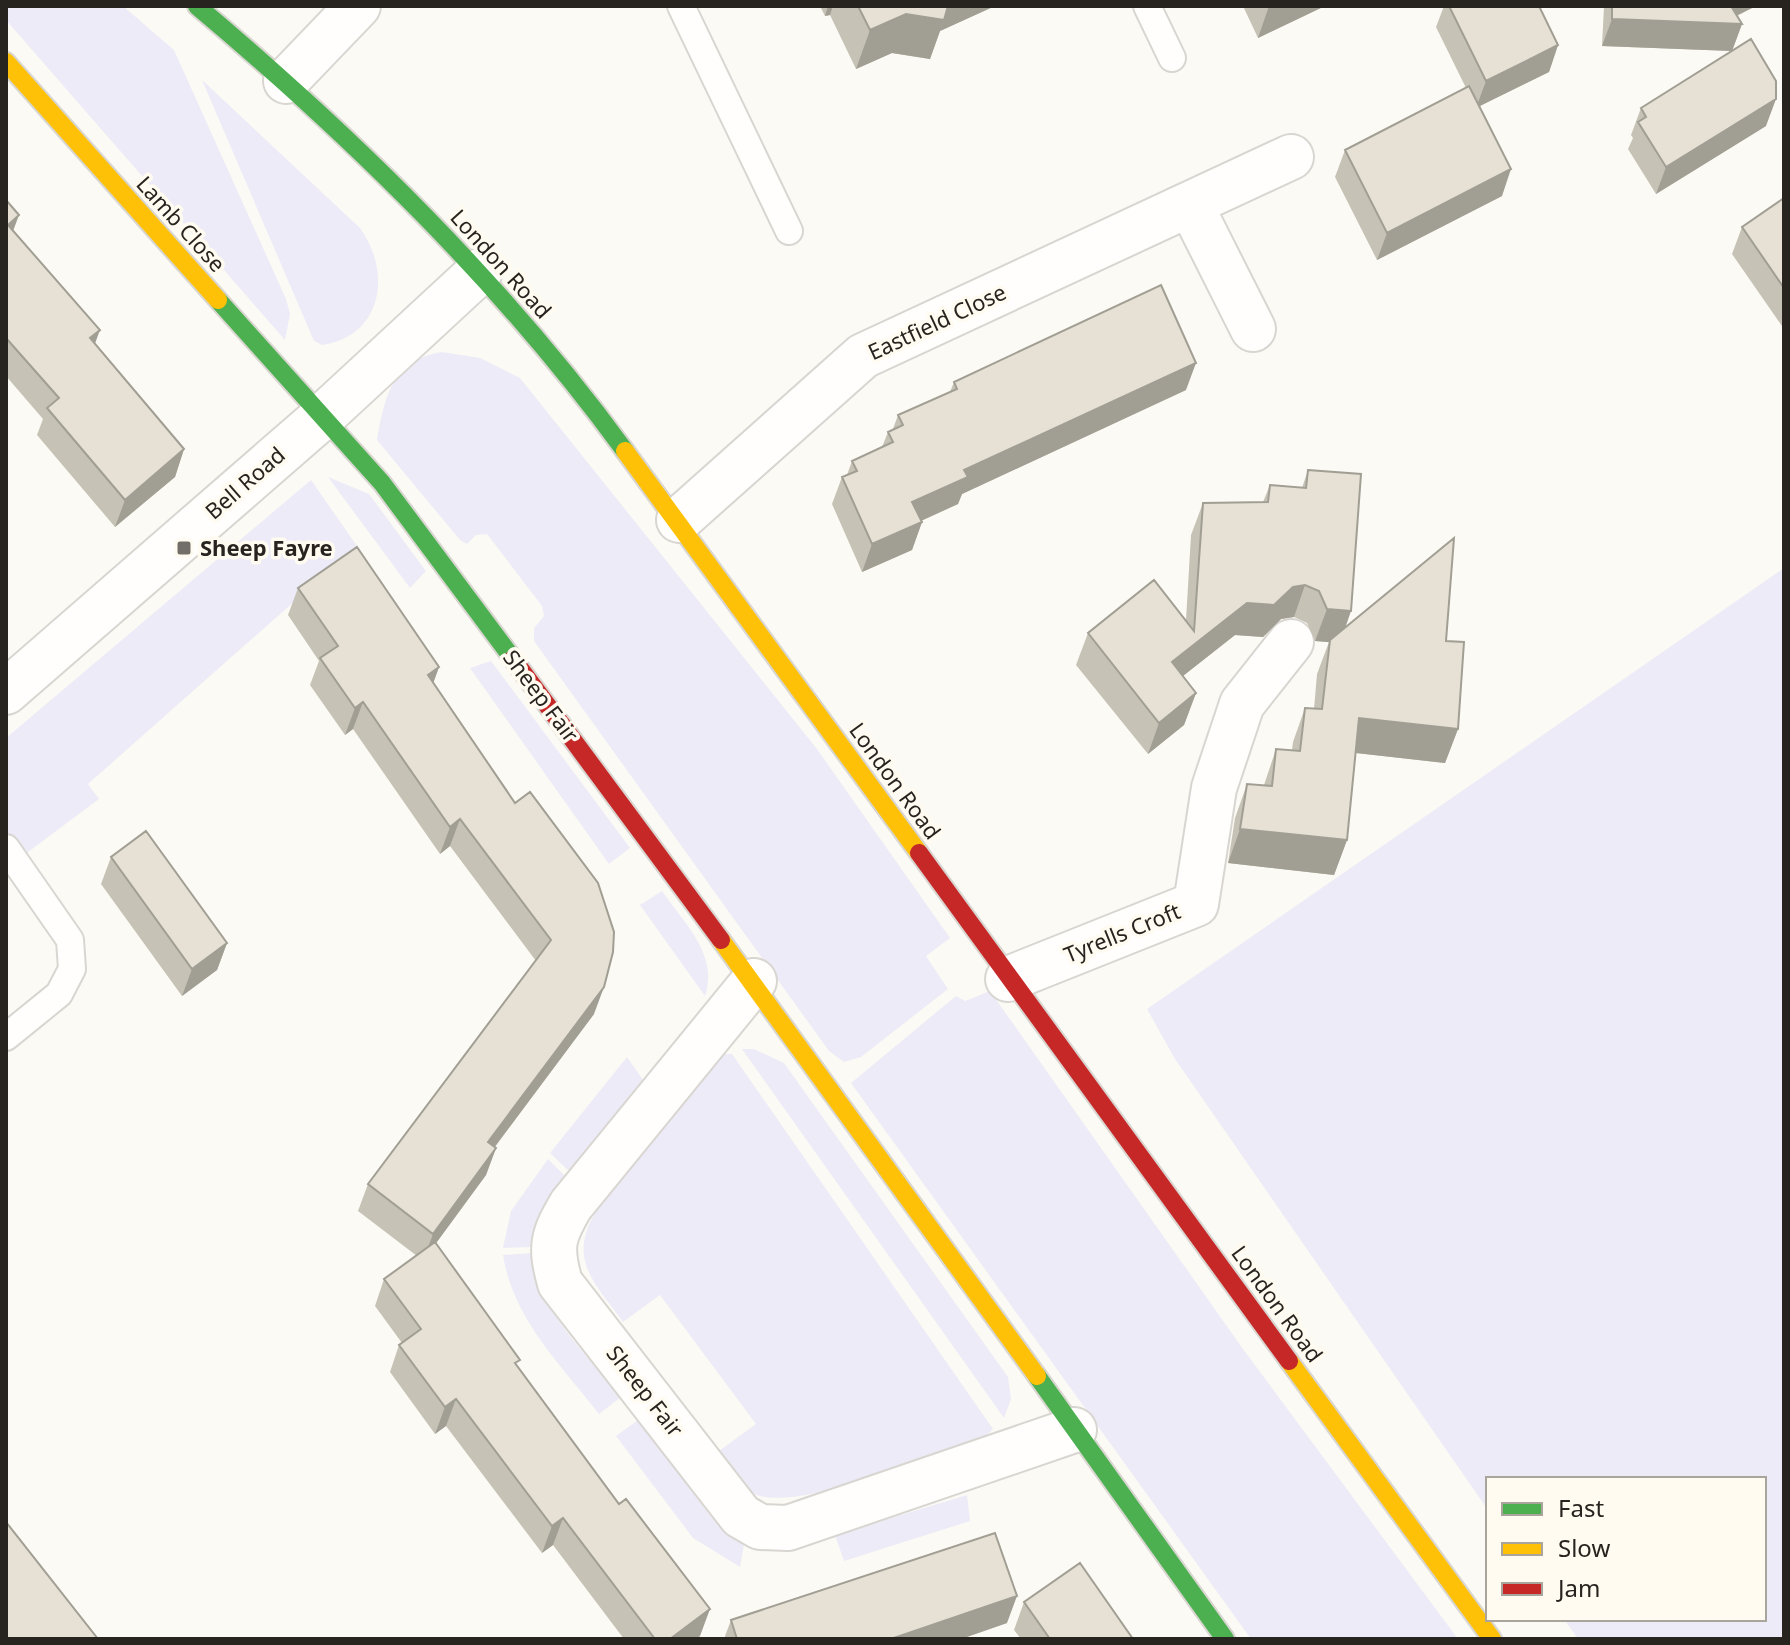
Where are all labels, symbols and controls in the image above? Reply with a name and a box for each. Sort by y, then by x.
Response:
street label: Lamb Close [131,169,233,278]
street label: London Road [445,202,559,324]
street label: Eastfield Close [863,276,1011,366]
street label: Bell Road [198,439,291,525]
place label: Sheep Fayre [200,532,333,562]
marker: Sheep Fayre [175,539,193,557]
street label: Sheep Fair [497,643,586,748]
street label: London Road [843,716,948,845]
street label: Tyrells Croft [1059,895,1184,969]
street label: London Road [1225,1239,1330,1368]
street label: Sheep Fair [601,1338,691,1442]
legend [1486,1477,1766,1621]
text: Fast [1558,1491,1604,1524]
text: Slow [1558,1531,1610,1564]
text: Jam [1556,1571,1600,1604]

